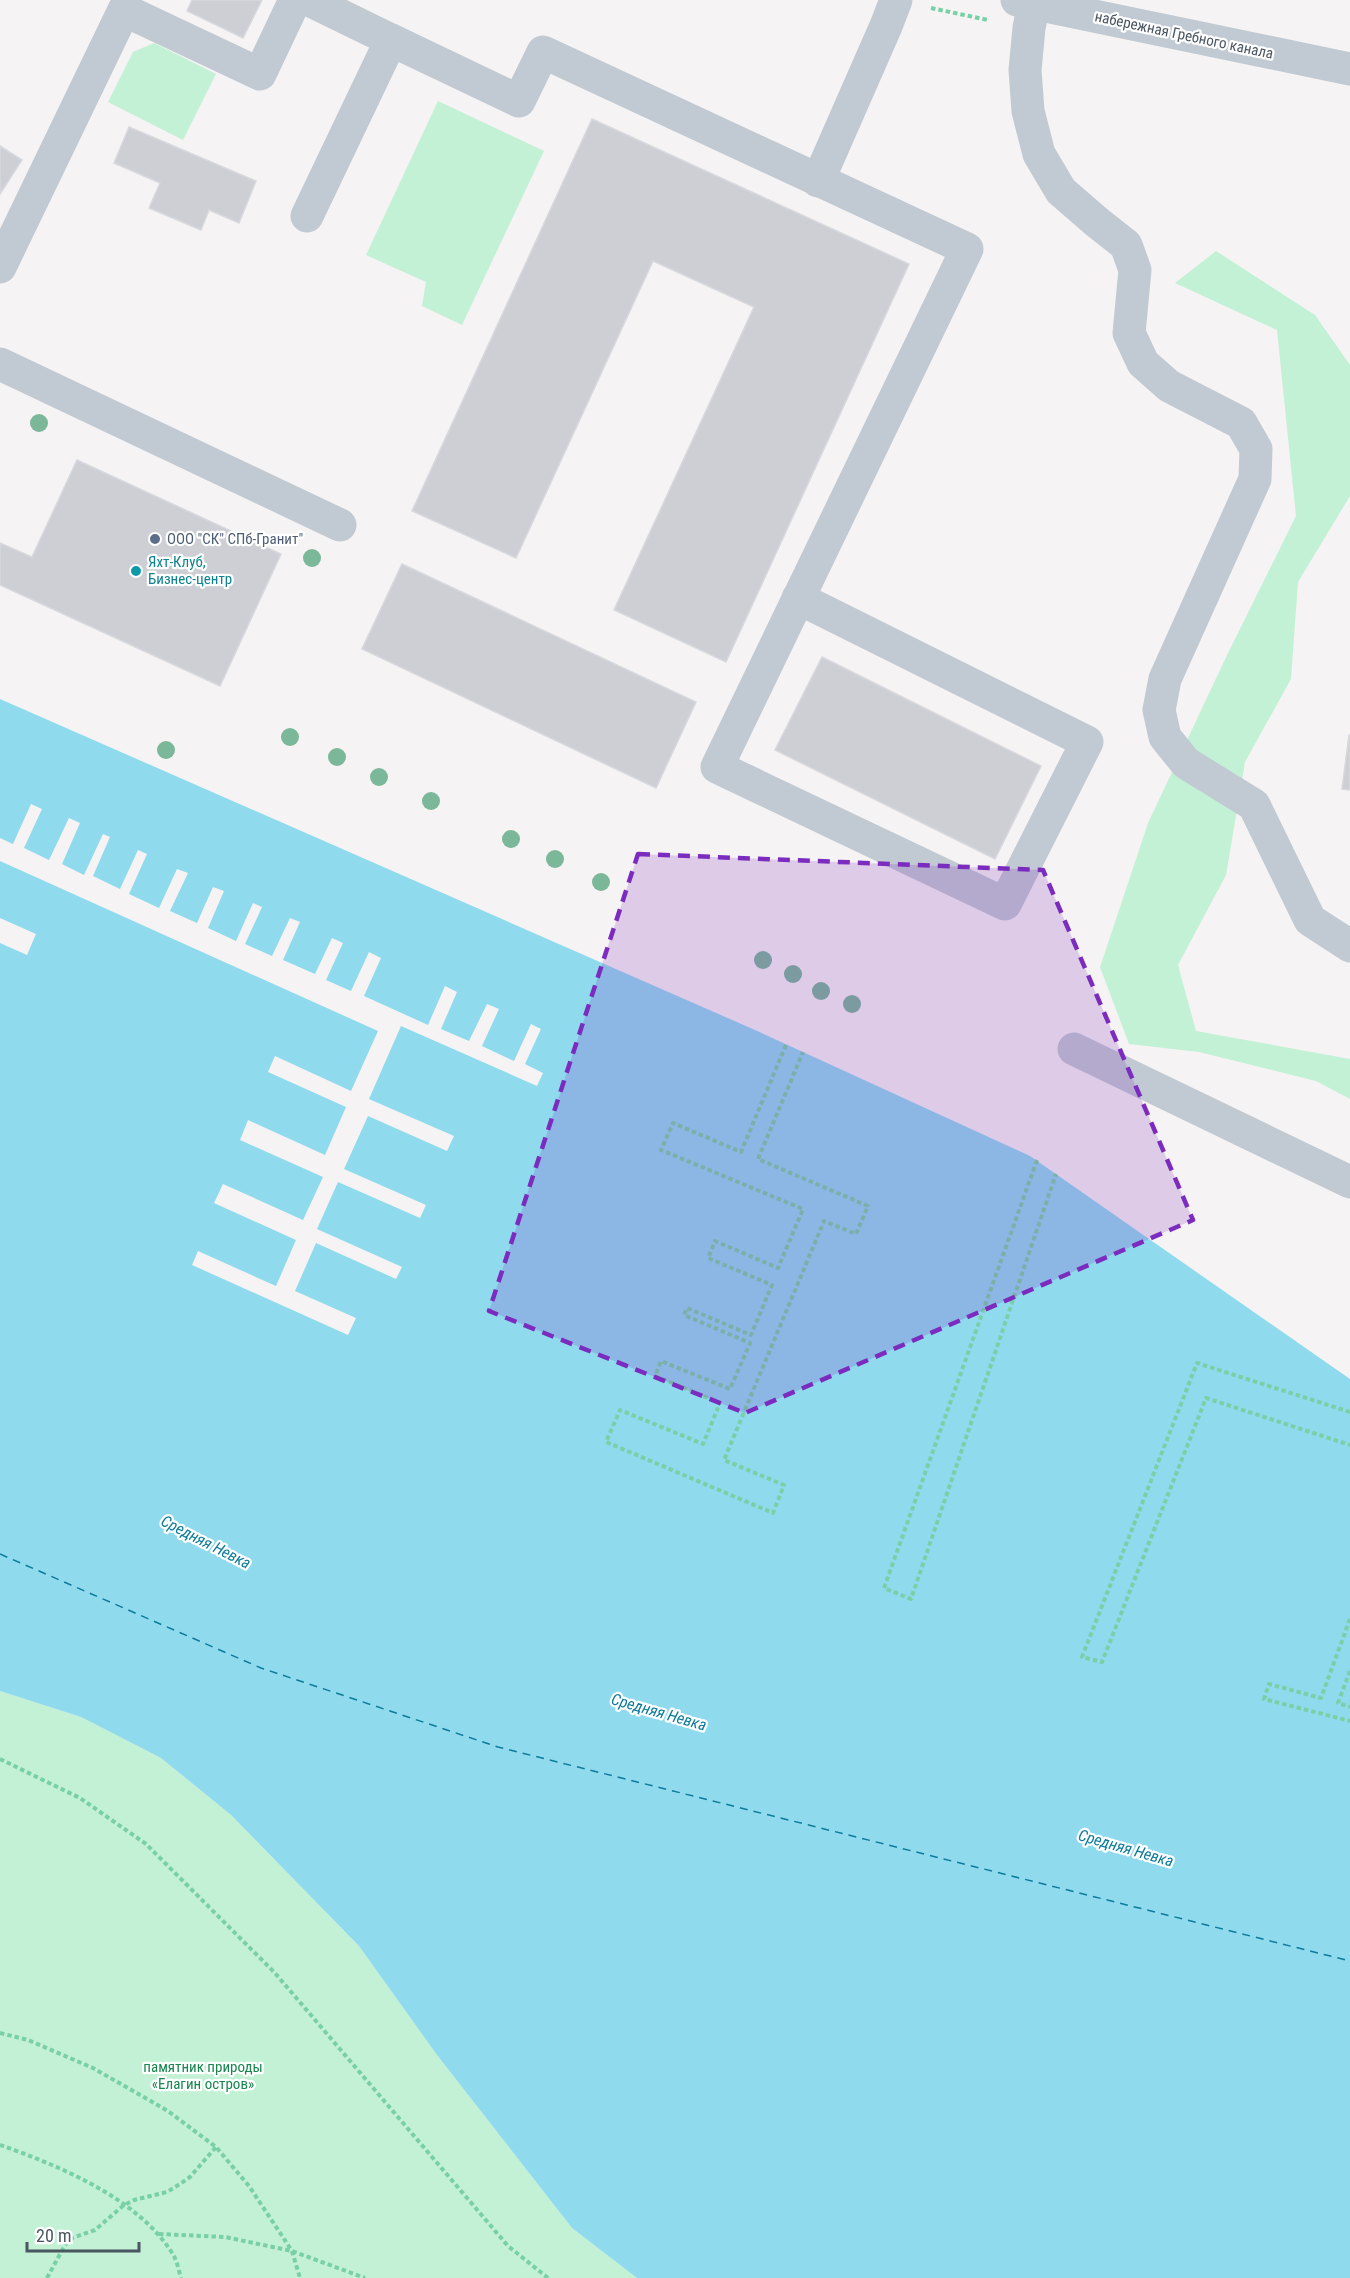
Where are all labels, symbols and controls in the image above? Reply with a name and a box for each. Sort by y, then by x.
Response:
street label: набережная Гребного канала [1093,7,1275,63]
place label: ООО "СК" СПб-Гранит" [167,530,303,548]
marker: ООО "СК" СПб-Гранит" [148,532,162,546]
place label: Яхт-Клуб, Бизнес-центр [148,553,232,588]
marker: Яхт-Клуб, Бизнес-центр [129,564,143,578]
water label: Средняя Невка [158,1511,254,1573]
water label: Средняя Невка [609,1689,709,1735]
water label: Средняя Невка [1076,1825,1176,1871]
park label: памятник природы «Елагин остров» [143,2058,263,2093]
scale bar [27,2215,140,2253]
text: 20 m [36,2225,71,2246]

